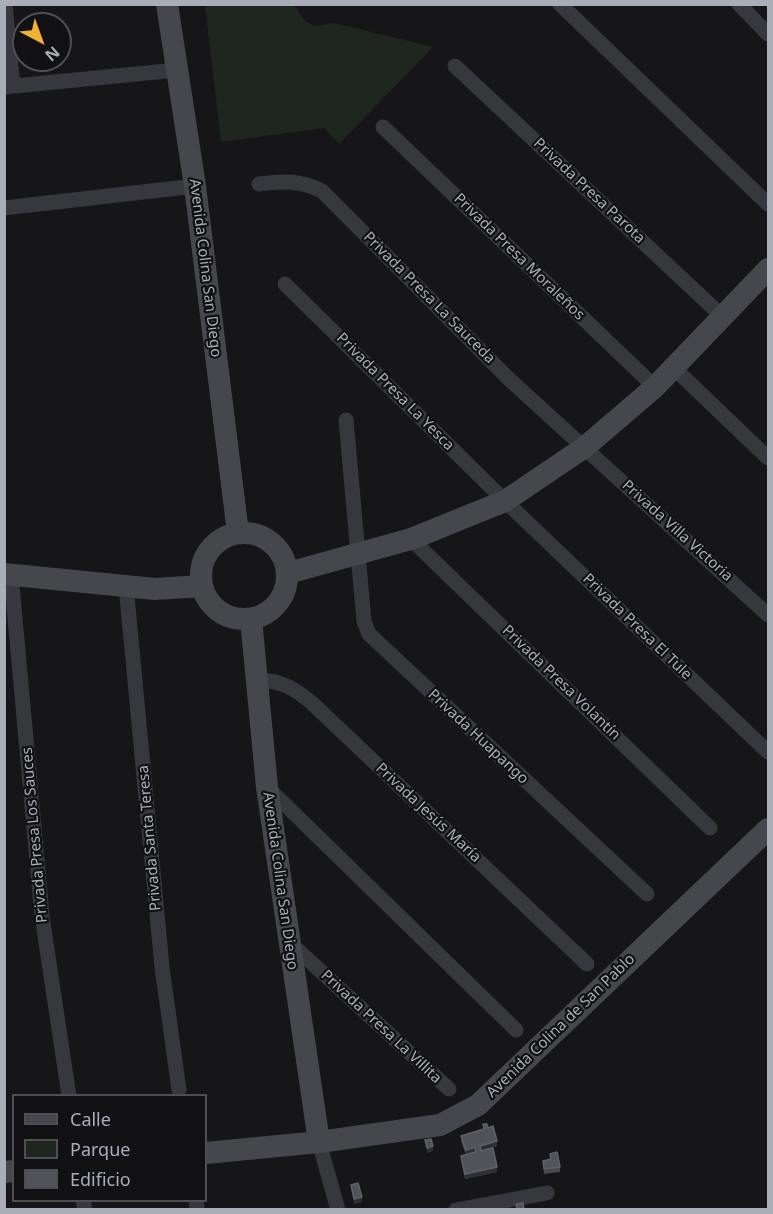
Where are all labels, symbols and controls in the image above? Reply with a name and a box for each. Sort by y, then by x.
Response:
north arrow [12,12,72,72]
text: N [40,41,65,67]
street label: Privada Presa Parota [529,135,649,247]
street label: Avenida Colina San Diego [185,178,225,358]
street label: Privada Presa Moraleños [450,190,588,324]
street label: Privada Presa La Sauceda [359,228,499,368]
street label: Privada Presa La Yesca [332,329,458,455]
street label: Privada Villa Victoria [618,477,736,585]
street label: Privada Presa El Tule [579,570,695,684]
street label: Privada Presa Volantín [498,622,624,744]
street label: Privada Huapango [424,686,532,788]
street label: Privada Presa Los Sauces [18,746,52,924]
street label: Privada Jesús María [372,760,484,866]
street label: Privada Santa Teresa [135,764,165,912]
street label: Avenida Colina San Diego [259,791,301,971]
street label: Avenida Colina de San Pablo [483,950,639,1102]
street label: Privada Presa La Villita [317,966,445,1088]
legend [12,1094,207,1202]
text: Calle [70,1107,111,1131]
text: Parque [70,1137,130,1161]
text: Edificio [70,1167,131,1191]

